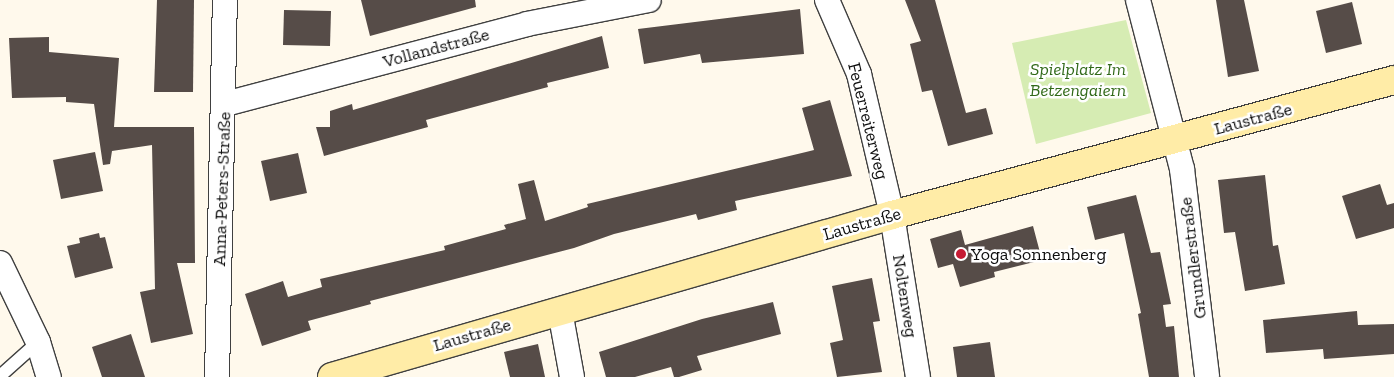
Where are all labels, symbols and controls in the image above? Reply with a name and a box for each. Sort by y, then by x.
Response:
street label: Vollandstraße [380,23,492,73]
park label: Spielplatz Im Betzengaiern [1030,59,1126,102]
street label: Feuerreiterweg [843,60,893,182]
street label: Laustraße [1212,98,1294,140]
street label: Anna-Peters-Straße [209,111,235,267]
street label: Grundlerstraße [1175,196,1211,320]
street label: Laustraße [821,203,903,245]
place label: Yoga Sonnenberg [971,243,1106,265]
marker: Yoga Sonnenberg [955,248,967,260]
street label: Noltenweg [888,253,922,339]
street label: Laustraße [431,314,513,356]

